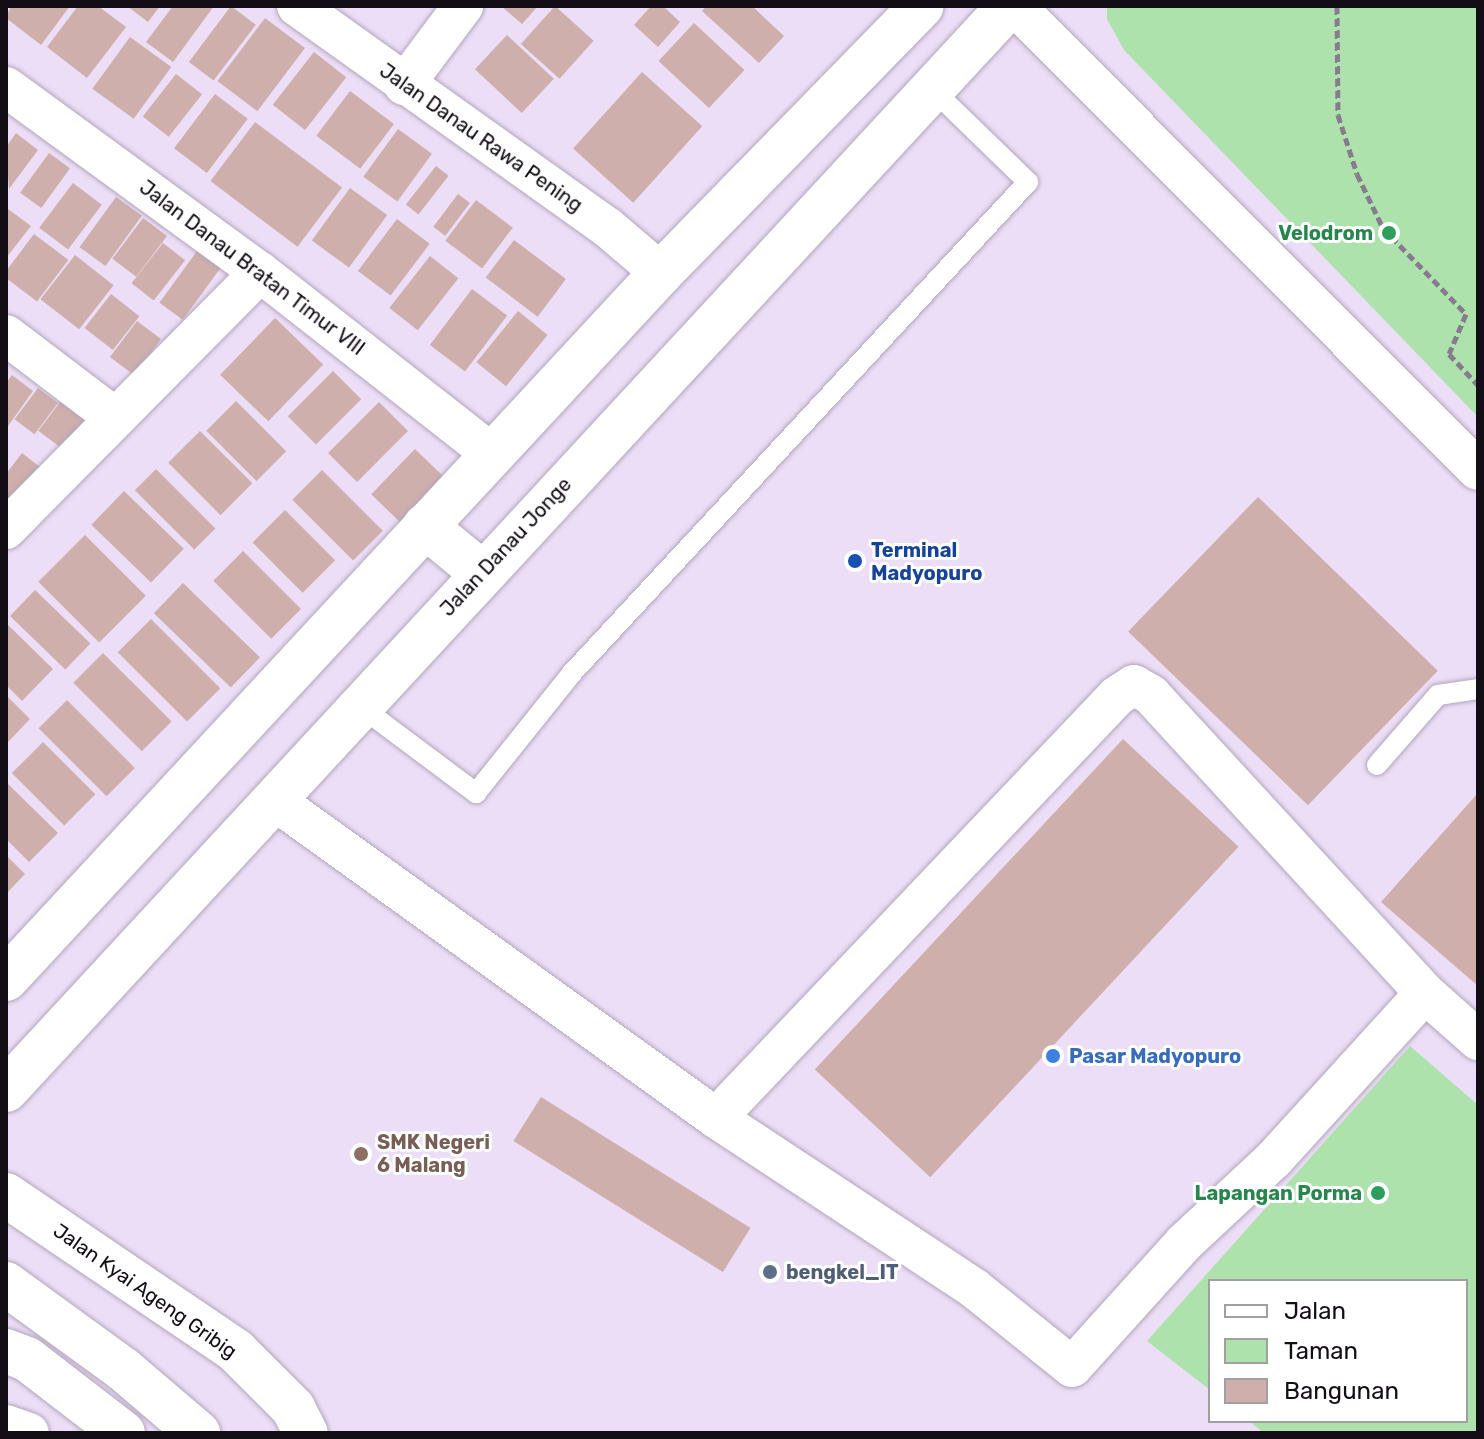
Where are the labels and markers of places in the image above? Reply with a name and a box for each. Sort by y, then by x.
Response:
place label: Velodrom [1278,221,1373,245]
marker: Velodrom [1380,224,1398,242]
place label: Terminal Madyopuro [871,538,982,585]
marker: Terminal Madyopuro [846,552,864,570]
place label: Pasar Madyopuro [1069,1044,1242,1068]
marker: Pasar Madyopuro [1044,1047,1062,1065]
place label: SMK Negeri 6 Malang [377,1130,490,1177]
marker: SMK Negeri 6 Malang [352,1145,370,1163]
place label: Lapangan Porma [1195,1181,1362,1205]
marker: Lapangan Porma [1369,1184,1387,1202]
place label: bengkel_IT [786,1260,899,1284]
marker: bengkel_IT [761,1263,779,1281]

